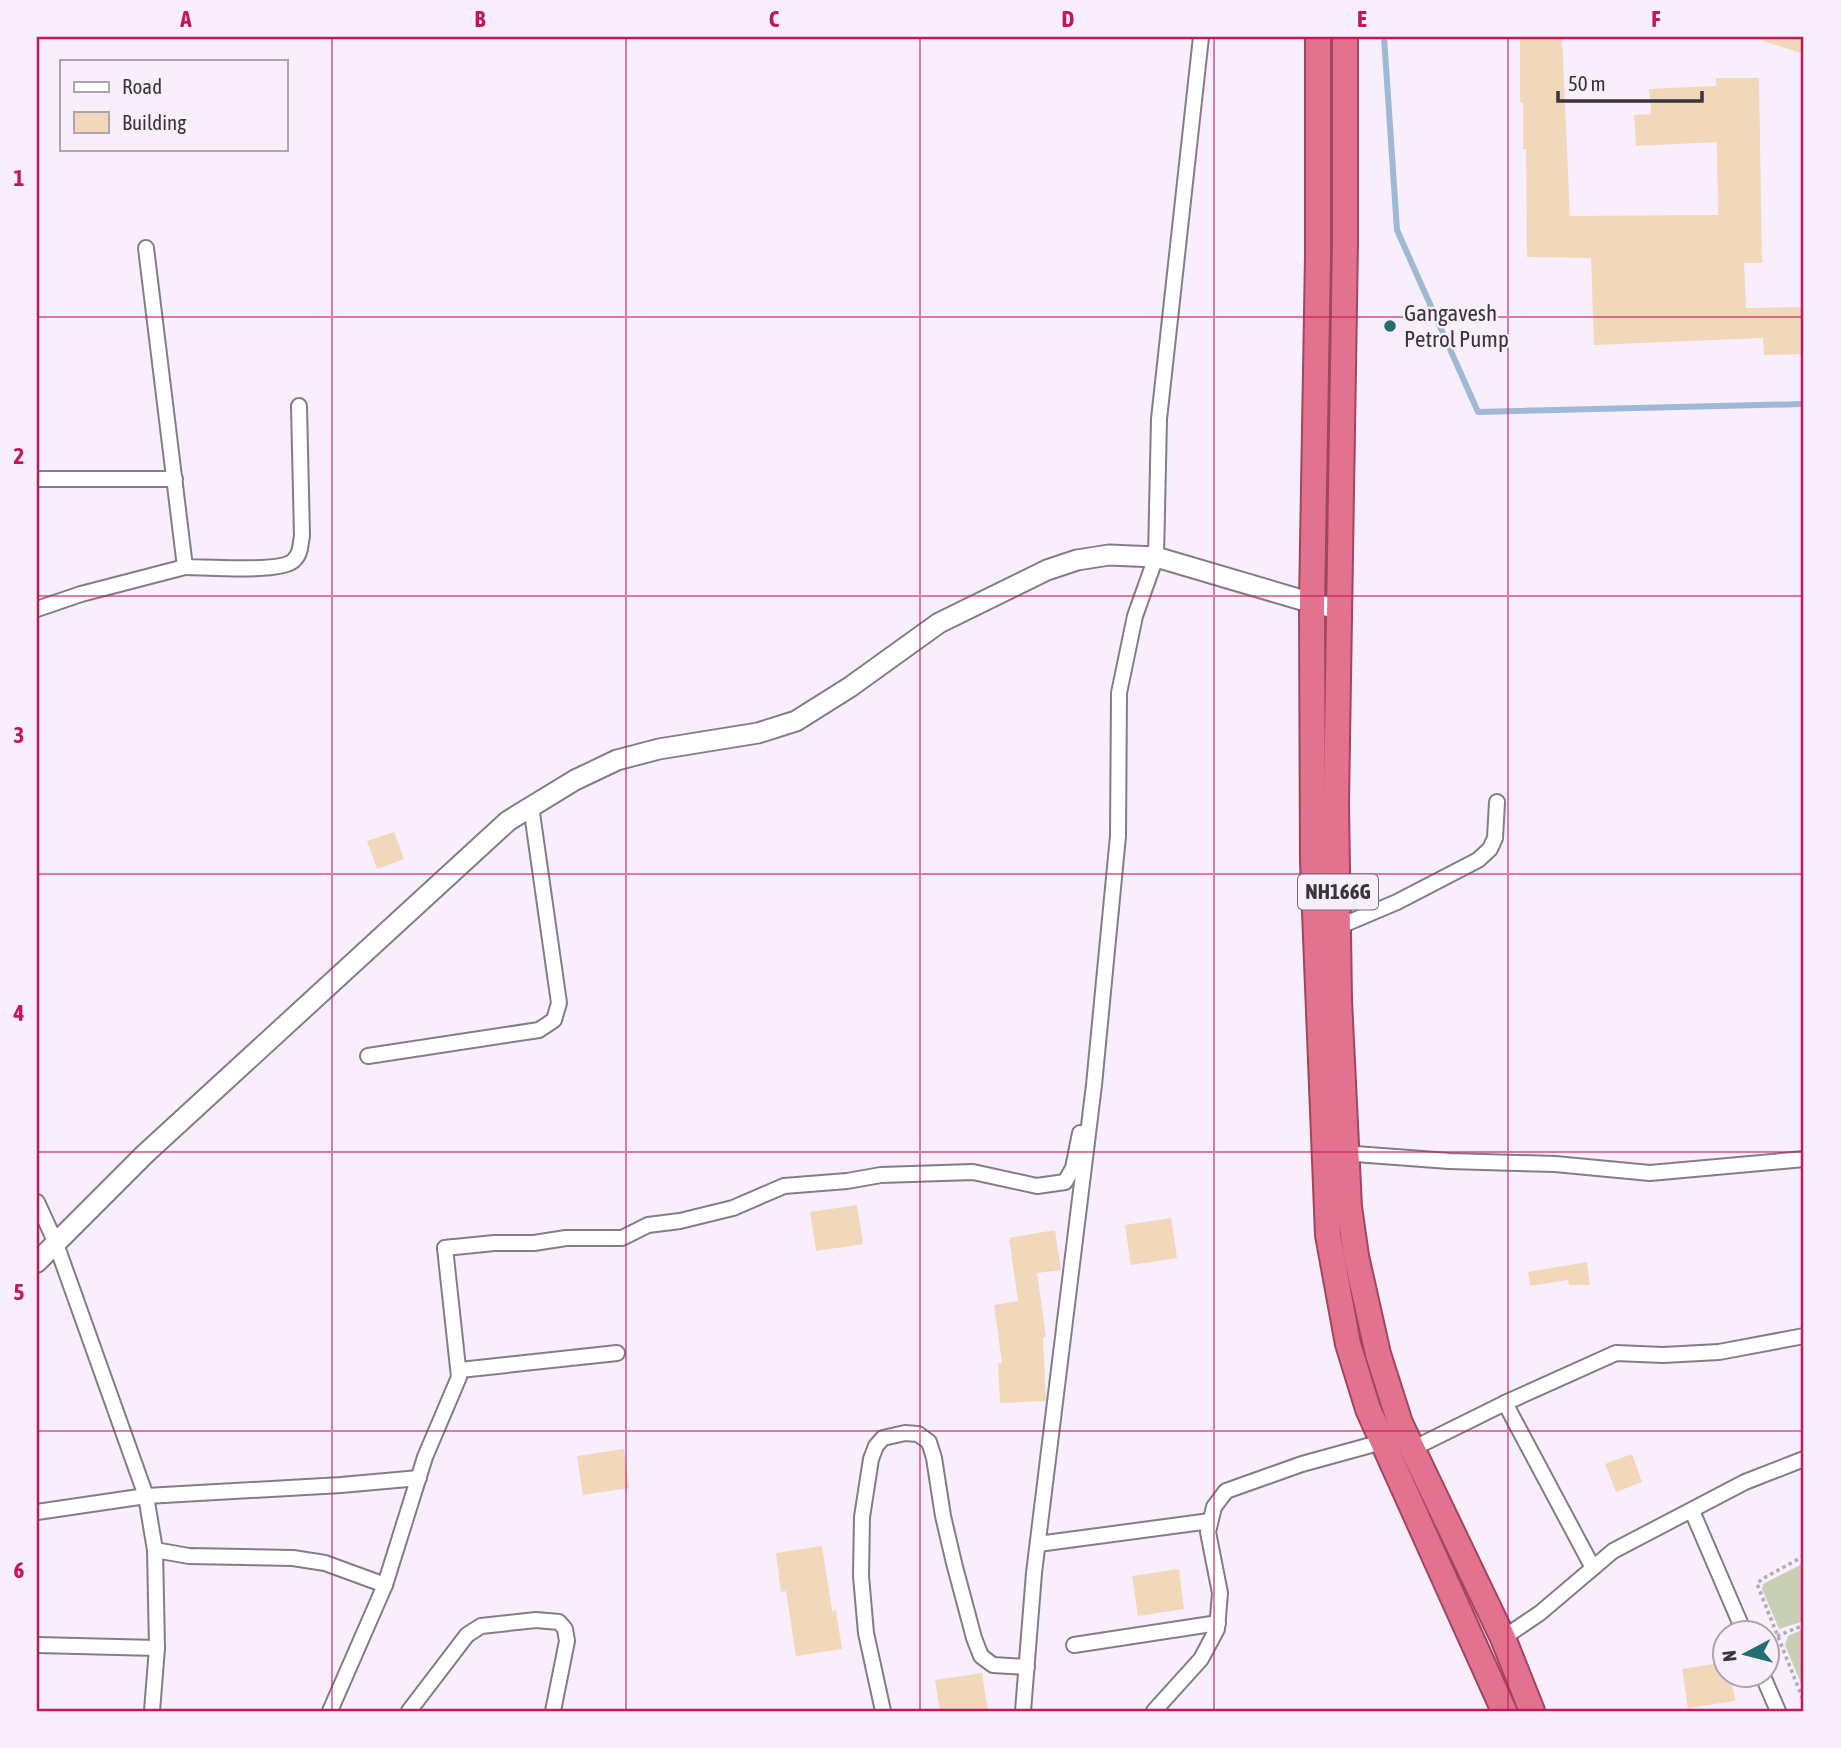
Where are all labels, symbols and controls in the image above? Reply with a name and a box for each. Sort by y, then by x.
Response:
text: A [179,6,192,32]
text: B [475,6,486,32]
text: C [769,6,780,32]
text: D [1062,6,1075,32]
text: E [1357,6,1367,32]
text: F [1651,6,1661,32]
legend [60,60,287,150]
scale bar [1558,60,1701,104]
text: 50 m [1568,71,1606,95]
text: Road [122,74,162,98]
text: Building [122,110,186,134]
text: 1 [14,165,25,191]
place label: Gangavesh Petrol Pump [1404,300,1509,352]
marker: Gangavesh Petrol Pump [1382,318,1398,334]
text: 2 [14,443,24,469]
text: 3 [14,722,24,748]
road number: NH166G [1298,874,1378,910]
text: 4 [13,1000,25,1026]
text: 5 [14,1279,25,1305]
text: 6 [14,1557,25,1583]
north arrow [1712,1618,1782,1688]
text: N [1718,1649,1741,1663]

